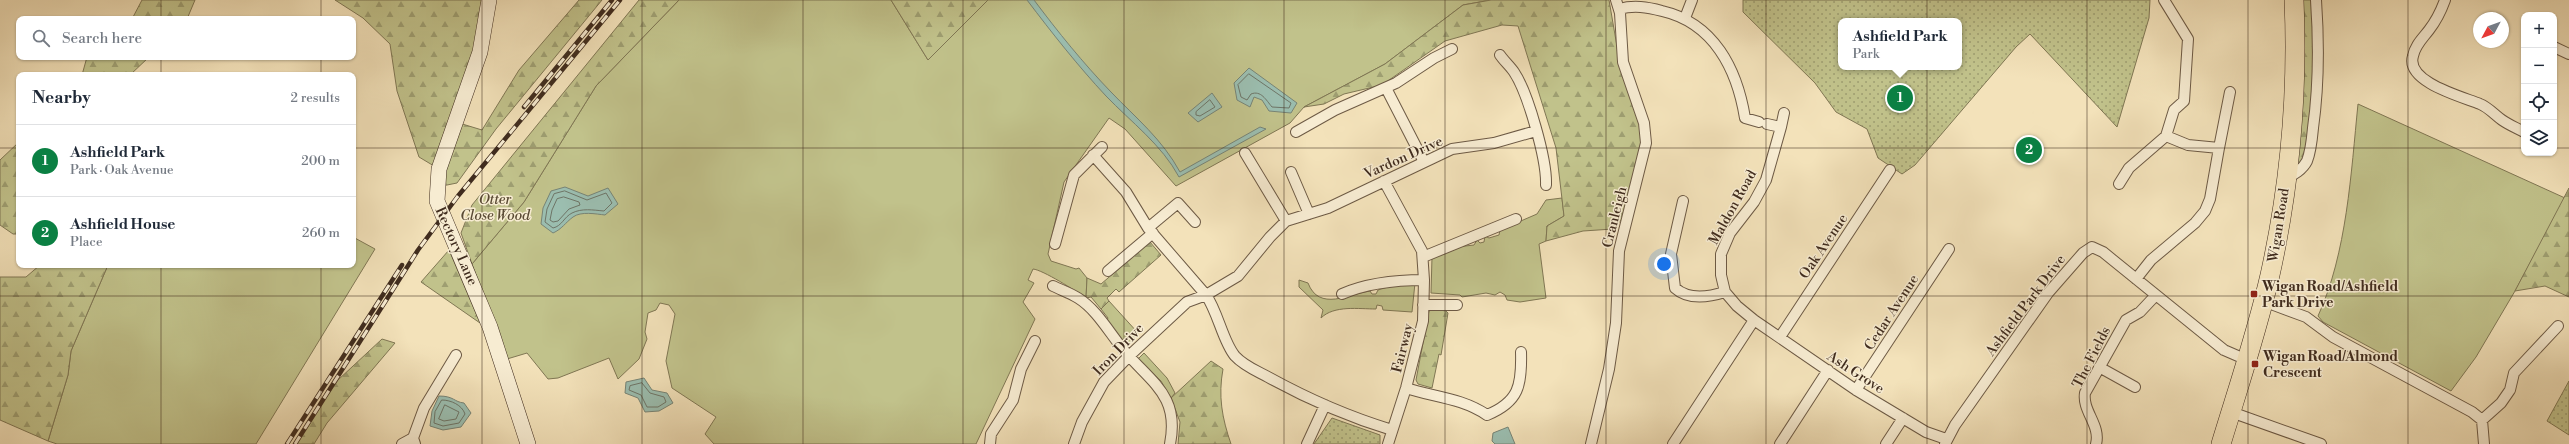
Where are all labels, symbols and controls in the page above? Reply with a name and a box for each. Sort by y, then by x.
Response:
north arrow [2473,12,2509,48]
map controls [2521,12,2557,156]
button: + [2521,12,2557,48]
search box [16,16,356,60]
popup [1838,18,1962,70]
icon: search [30,27,52,49]
text: Ashfield Park [1852,27,1948,46]
text: Search here [62,29,142,48]
text: Park [1852,46,1880,62]
button: − [2521,48,2557,84]
pin: 1 [1887,83,1913,113]
button: locate [2521,84,2557,120]
text: Nearby [32,87,91,109]
text: 2 results [291,90,340,106]
button: layers [2521,120,2557,156]
street label: Vardon Drive [1360,132,1446,184]
pin: 2 [2016,135,2042,165]
text: Ashfield Park [70,143,165,162]
text: 1 [42,153,48,169]
text: 200 m [301,153,340,169]
text: Park · Oak Avenue [70,162,174,178]
street label: Maldon Road [1705,167,1761,248]
street label: Cranleigh [1599,184,1631,250]
street label: Wigan Road [2264,187,2294,265]
park label: Otter Close Wood [460,191,531,225]
street label: Rectory Lane [431,204,481,289]
street label: Oak Avenue [1796,211,1852,282]
text: Ashfield House [70,215,175,234]
text: 2 [41,225,49,241]
text: 260 m [302,225,340,241]
text: Place [70,234,102,250]
street label: Ashfield Park Drive [1981,251,2070,361]
your location [1654,254,1674,274]
street label: Cedar Avenue [1861,271,1923,354]
place label: Wigan Road/Ashfield Park Drive [2261,278,2398,312]
marker: Wigan Road/Ashfield Park Drive [2249,289,2259,299]
street label: Iron Drive [1089,320,1148,380]
street label: Fairway [1388,322,1418,375]
street label: The Fields [2069,324,2115,391]
street label: Ash Grove [1823,347,1887,398]
place label: Wigan Road/Almond Crescent [2262,348,2398,382]
marker: Wigan Road/Almond Crescent [2250,359,2260,369]

